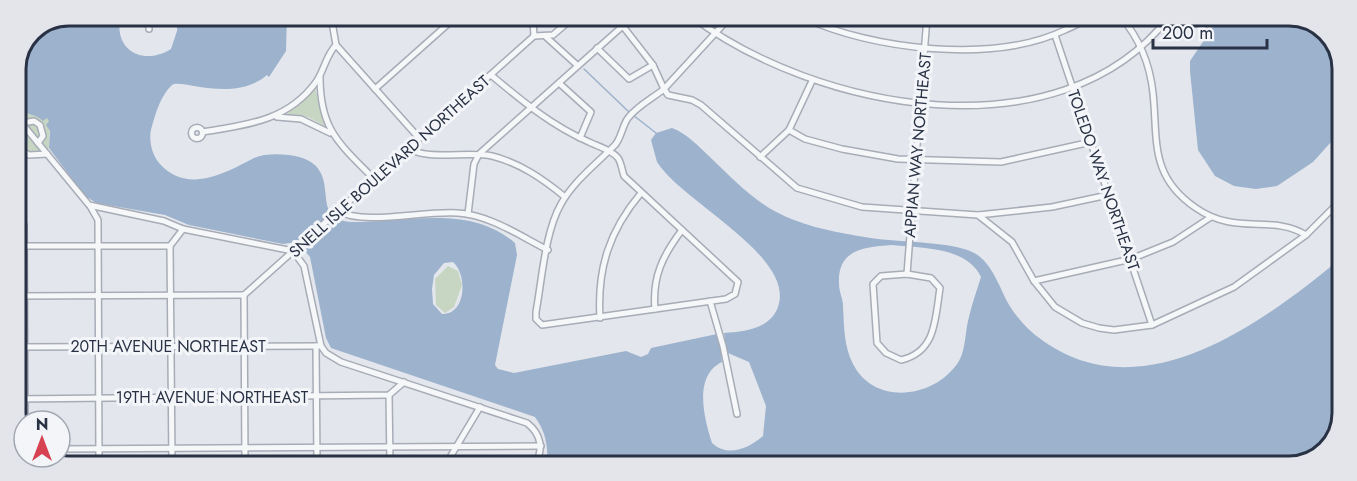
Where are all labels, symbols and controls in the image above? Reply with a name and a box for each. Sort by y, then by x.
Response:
scale bar [1153,12,1267,50]
text: 200 m [1162,20,1213,46]
street label: APPIAN WAY NORTHEAST [898,51,937,239]
street label: SNELL ISLE BOULEVARD NORTHEAST [284,70,495,263]
street label: TOLEDO WAY NORTHEAST [1062,87,1145,274]
street label: 20TH AVENUE NORTHEAST [70,335,266,358]
street label: 19TH AVENUE NORTHEAST [116,386,309,409]
north arrow [12,409,72,469]
text: N [36,413,48,436]

